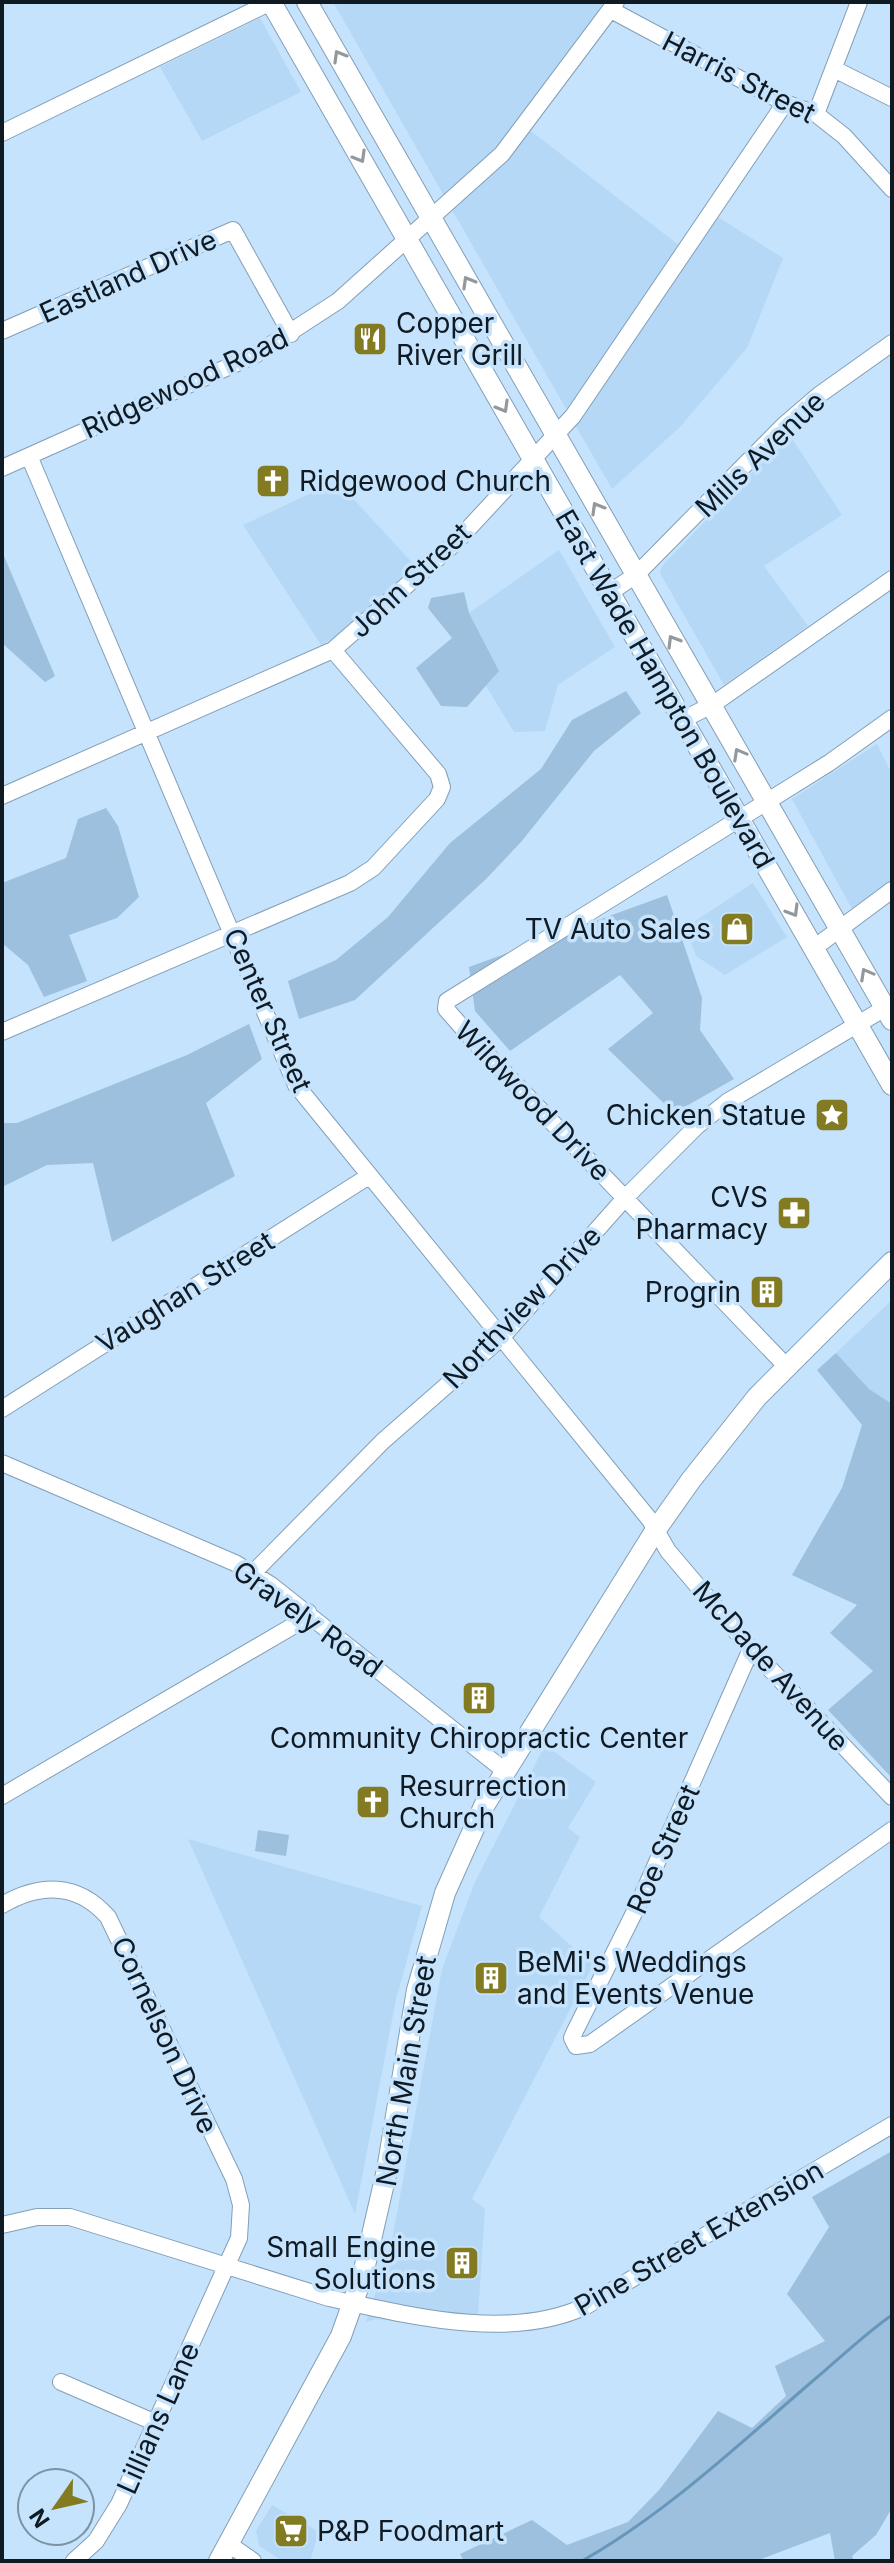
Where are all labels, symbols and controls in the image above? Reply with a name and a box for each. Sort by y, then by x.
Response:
street label: Harris Street [657,24,821,130]
one-way arrow [333,50,349,65]
one-way arrow [350,148,366,163]
street label: Eastland Drive [34,222,222,330]
one-way arrow [462,276,478,291]
place label: Copper River Grill [396,306,523,372]
street label: Ridgewood Road [77,320,293,446]
restaurant icon: Copper River Grill [351,320,389,358]
street label: Mills Avenue [688,384,832,524]
one-way arrow [493,398,509,413]
church icon: Ridgewood Church [254,462,292,500]
place label: Ridgewood Church [299,464,551,498]
one-way arrow [591,502,607,516]
street label: East Wade Hampton Boulevard [548,504,782,874]
street label: John Street [343,515,477,645]
one-way arrow [667,635,683,649]
one-way arrow [733,748,749,762]
one-way arrow [783,902,799,917]
shop icon: TV Auto Sales [718,910,756,948]
place label: TV Auto Sales [525,912,711,946]
street label: Center Street [217,923,319,1097]
one-way arrow [861,968,876,983]
street label: Wildwood Drive [448,1014,618,1188]
place icon: Chicken Statue [813,1096,851,1134]
place label: Chicken Statue [606,1098,806,1132]
place label: CVS Pharmacy [635,1180,768,1246]
pharmacy icon: CVS Pharmacy [775,1194,813,1232]
street label: Northview Drive [436,1219,608,1395]
street label: Vaughan Street [90,1224,280,1360]
building icon: Progrin [748,1273,786,1311]
place label: Progrin [645,1275,741,1309]
street label: Gravely Road [227,1553,389,1685]
street label: McDade Avenue [686,1574,856,1758]
building icon: Community Chiropractic Center [460,1679,498,1717]
place label: Community Chiropractic Center [270,1721,688,1755]
place label: Resurrection Church [399,1769,567,1835]
street label: Roe Street [619,1779,707,1919]
church icon: Resurrection Church [354,1783,392,1821]
street label: Cornelson Drive [105,1931,225,2139]
place label: BeMi's Weddings and Events Venue [517,1945,754,2011]
street label: North Main Street [369,1953,443,2189]
building icon: BeMi's Weddings and Events Venue [472,1959,510,1997]
street label: Pine Street Extension [569,2153,829,2323]
place label: Small Engine Solutions [266,2230,436,2296]
building icon: Small Engine Solutions [443,2244,481,2282]
street label: Lillians Lane [109,2337,207,2499]
north arrow [16,2467,96,2547]
text: N [24,2504,55,2532]
supermarket icon: P&P Foodmart [272,2512,310,2550]
place label: P&P Foodmart [317,2514,504,2548]

